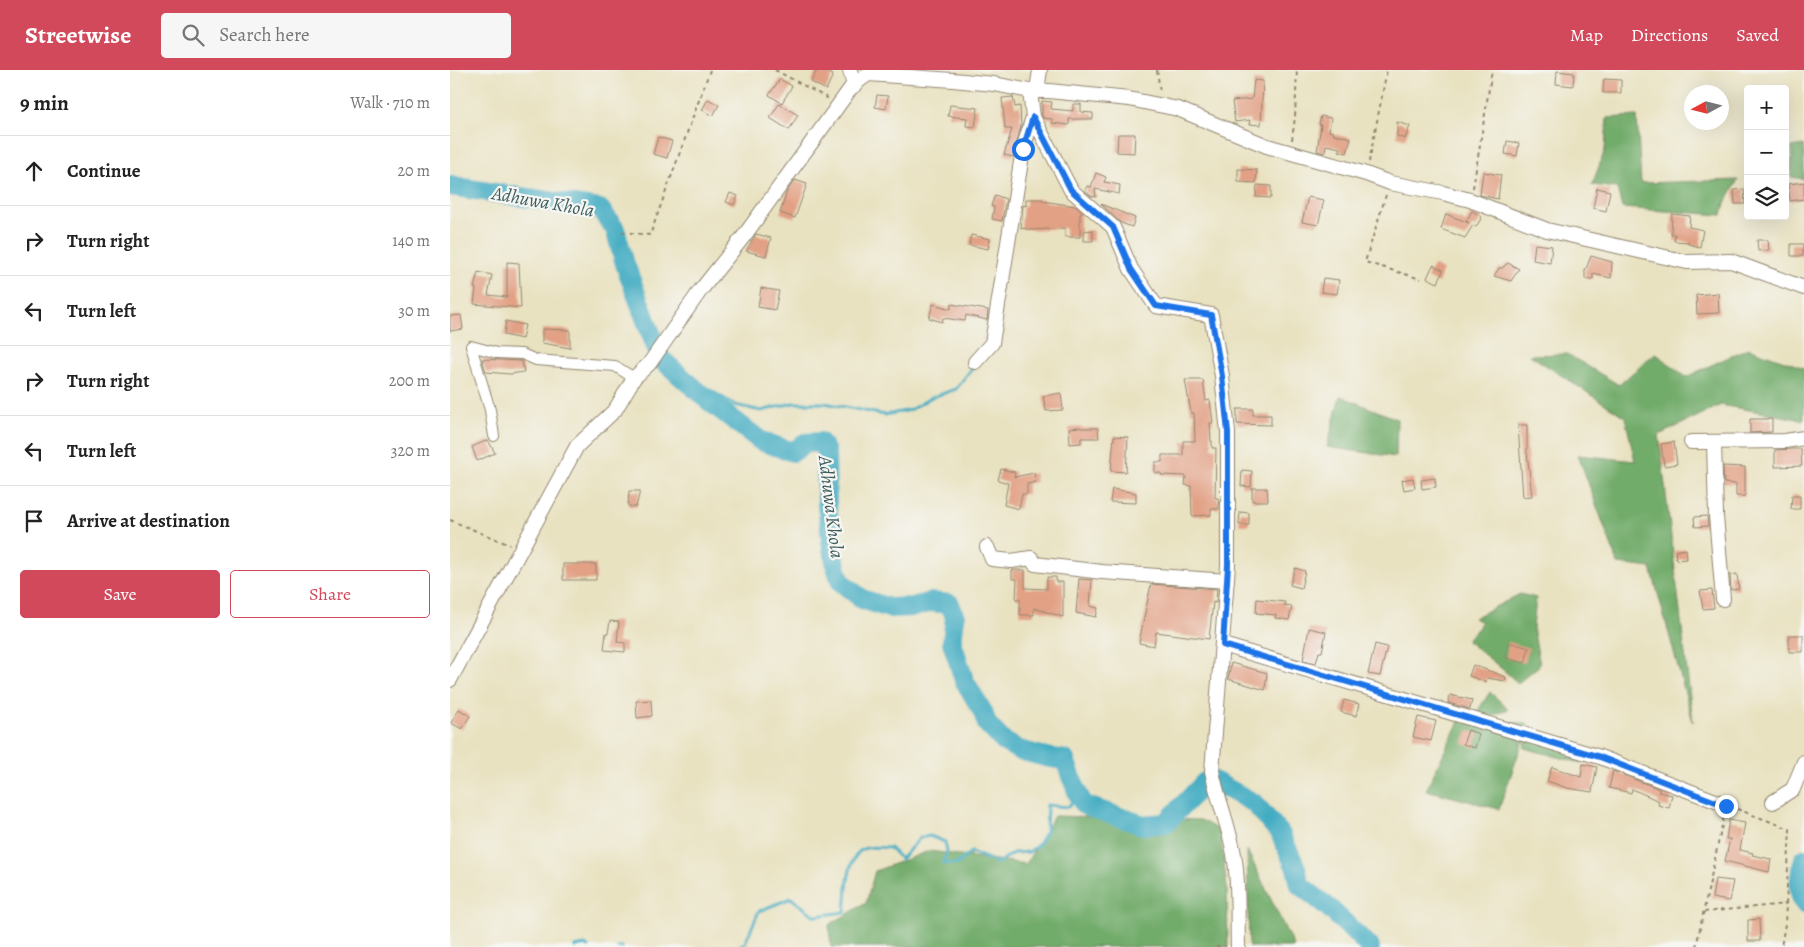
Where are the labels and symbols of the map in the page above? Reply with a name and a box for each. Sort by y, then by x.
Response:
north arrow [1684,85,1729,130]
route start [1012,138,1035,161]
water label: Adhuwa Khola [489,180,596,224]
water label: Adhuwa Khola [812,453,850,560]
route end [1715,795,1738,818]

